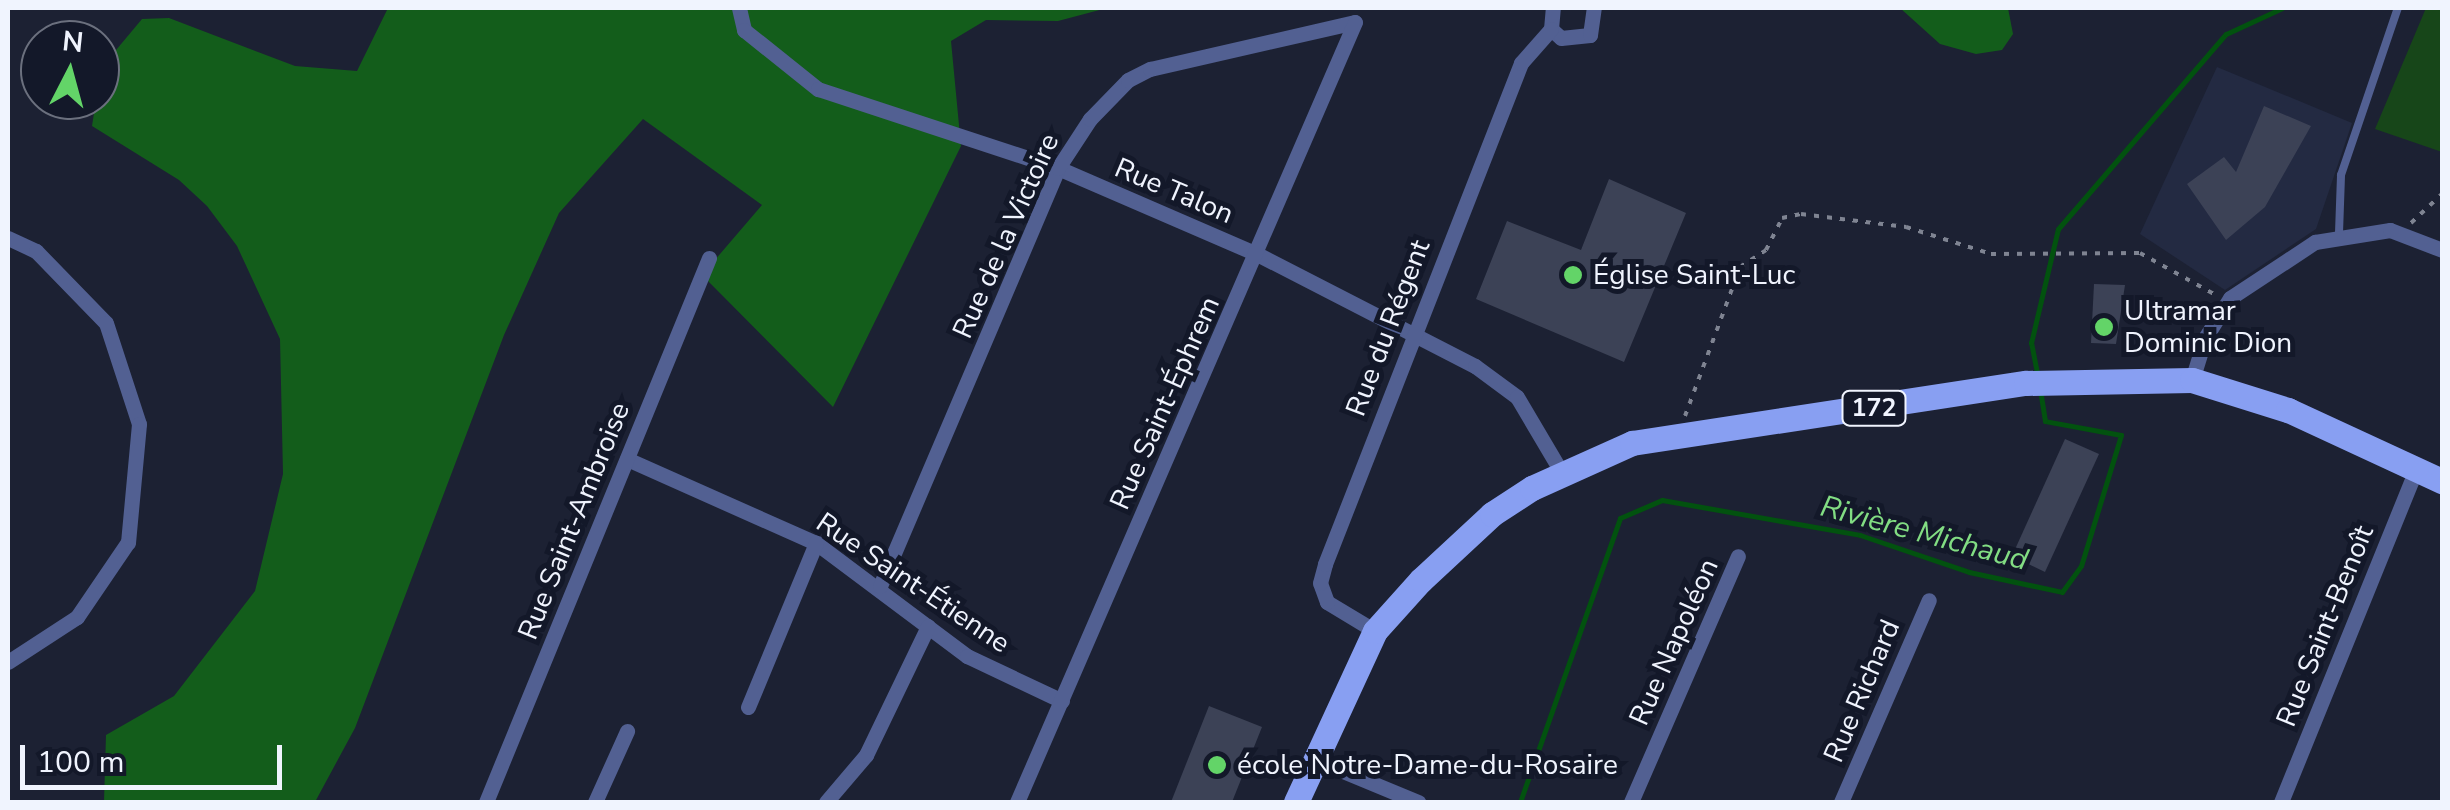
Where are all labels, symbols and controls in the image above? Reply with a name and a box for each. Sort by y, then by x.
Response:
north arrow [20,20,120,120]
text: N [61,22,85,62]
street label: Rue de la Victoire [946,128,1066,344]
street label: Rue Talon [1110,151,1238,231]
street label: Rue du Régent [1339,235,1437,421]
place label: Église Saint-Luc [1593,258,1795,292]
marker: Église Saint-Luc [1562,264,1584,286]
street label: Rue Saint-Éphrem [1103,291,1227,515]
place label: Ultramar Dominic Dion [2124,294,2292,360]
marker: Ultramar Dominic Dion [2093,316,2115,338]
road number: 172 [1842,388,1906,428]
street label: Rue Saint-Ambroise [511,398,637,644]
water label: Rivière Michaud [1816,489,2032,579]
street label: Rue Saint-Étienne [810,506,1016,660]
street label: Rue Saint-Benoît [2269,521,2381,731]
street label: Rue Napoléon [1622,554,1726,730]
street label: Rue Richard [1817,615,1907,767]
scale bar [25,725,288,787]
text: 100 m [37,742,124,783]
place label: école Notre-Dame-du-Rosaire [1237,748,1618,782]
marker: école Notre-Dame-du-Rosaire [1206,754,1228,776]

